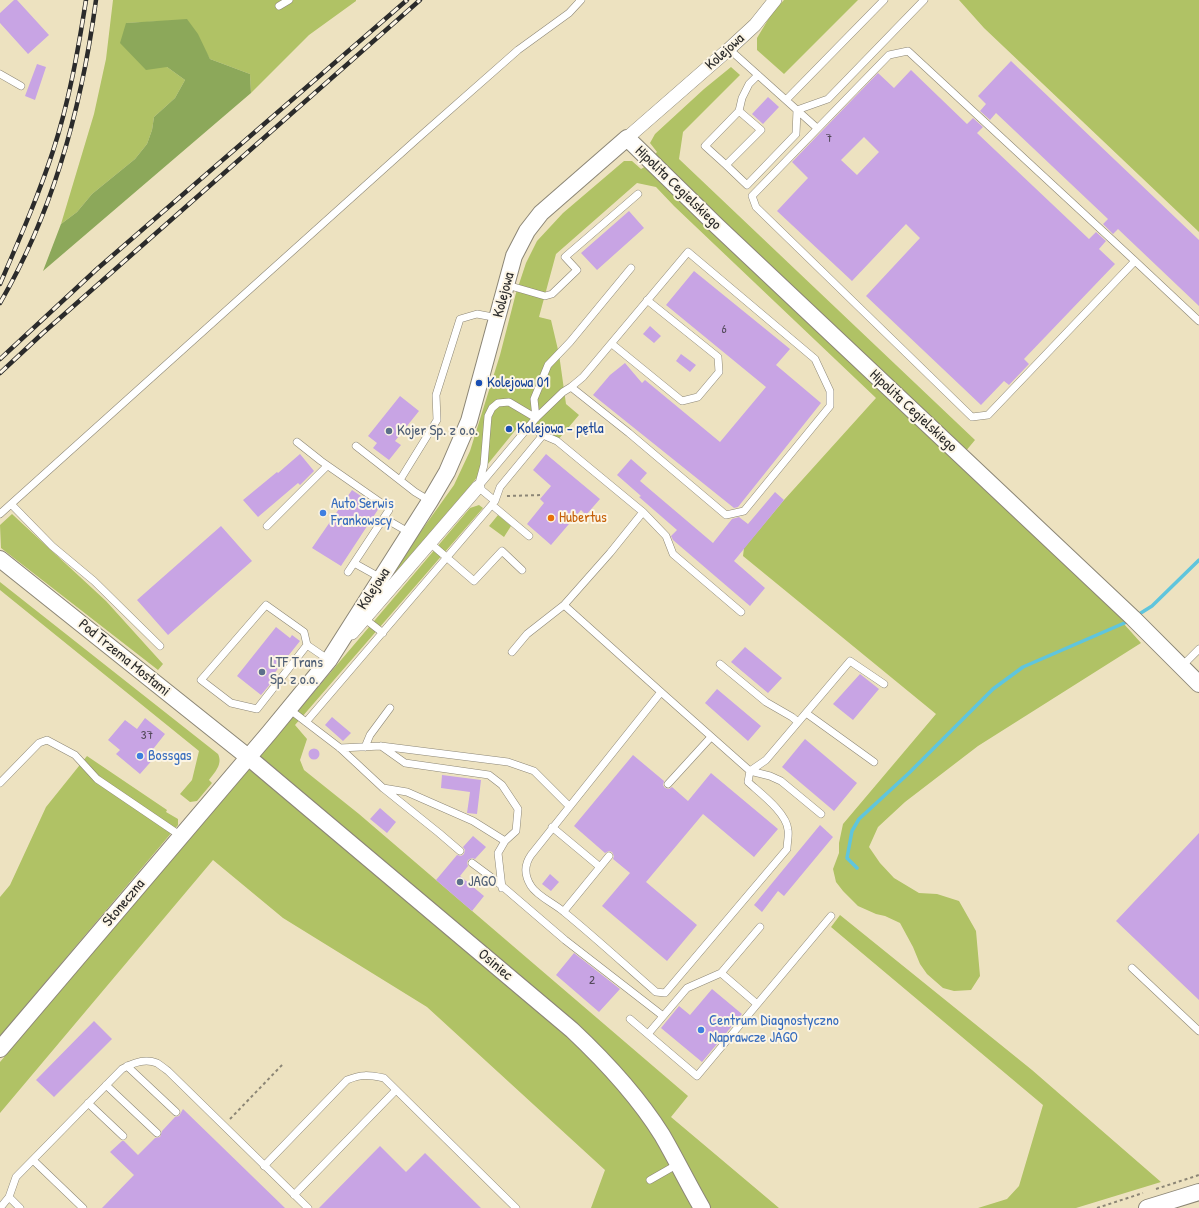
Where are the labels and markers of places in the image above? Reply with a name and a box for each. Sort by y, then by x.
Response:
place label: Kolejowa 01 [487,374,549,392]
marker: Kolejowa 01 [474,378,484,388]
place label: Kolejowa - pętla [517,420,604,438]
place label: Kojer Sp. z o.o. [397,422,478,440]
marker: Kolejowa - pętla [504,424,514,434]
marker: Kojer Sp. z o.o. [384,426,394,436]
place label: Auto Serwis Frankowscy [331,495,394,530]
marker: Auto Serwis Frankowscy [318,508,328,518]
place label: Hubertus [559,509,607,527]
marker: Hubertus [546,513,556,523]
place label: LTF Trans Sp. z o.o. [270,654,323,689]
marker: LTF Trans Sp. z o.o. [257,667,267,677]
place label: Bossgas [148,747,192,765]
marker: Bossgas [135,751,145,761]
place label: JAGO [468,873,496,891]
marker: JAGO [455,877,465,887]
place label: Centrum Diagnostyczno Naprawcze JAGO [709,1012,839,1047]
marker: Centrum Diagnostyczno Naprawcze JAGO [696,1025,706,1035]

